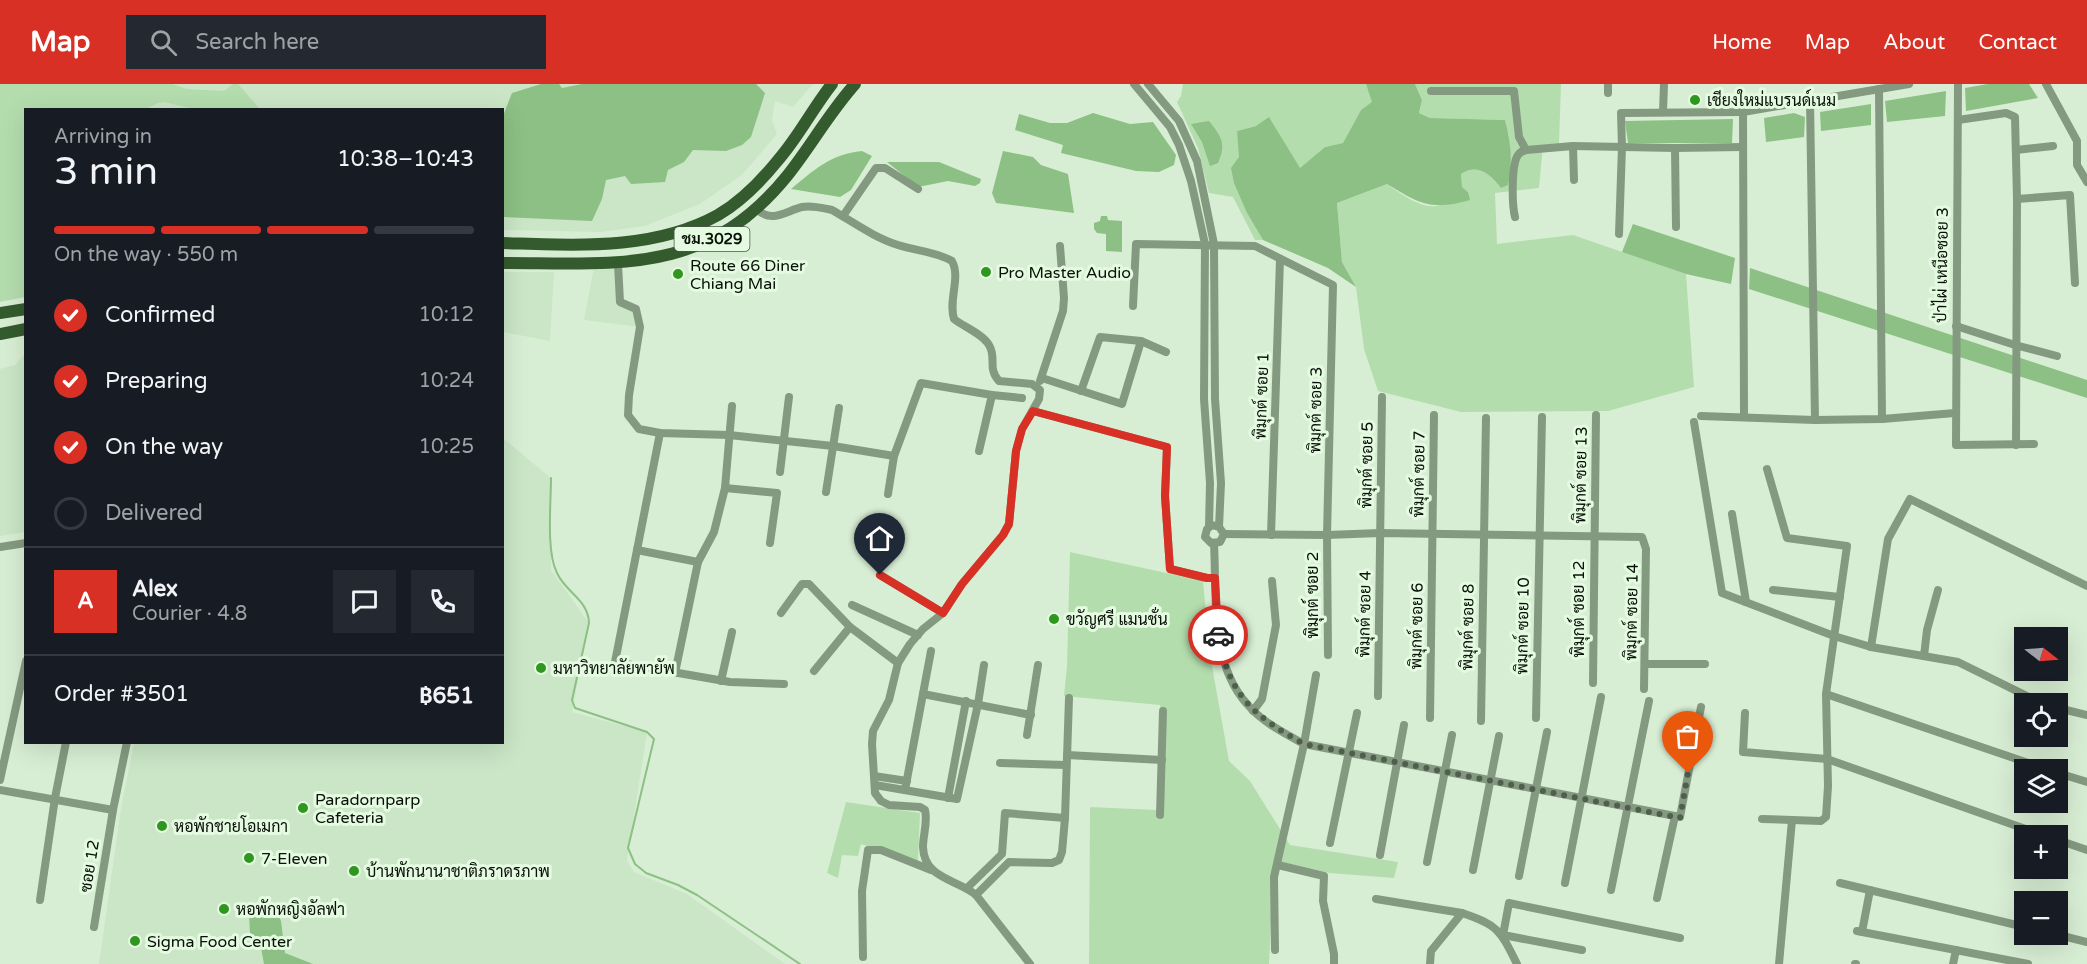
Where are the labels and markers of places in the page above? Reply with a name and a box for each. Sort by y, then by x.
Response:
place label: เชียงใหม่แบรนด์เนม [1707,88,1836,111]
marker: เชียงใหม่แบรนด์เนม [1688,93,1702,107]
place label: Route 66 Diner Chiang Mai [690,256,806,294]
place label: Pro Master Audio [998,263,1131,283]
marker: Pro Master Audio [979,265,993,279]
marker: Route 66 Diner Chiang Mai [671,267,685,281]
pin [854,513,905,575]
place label: ขวัญศรี แมนชั่น [1066,606,1168,630]
marker: ขวัญศรี แมนชั่น [1047,612,1061,626]
place label: มหาวิทยาลัยพายัพ [553,658,675,679]
marker: มหาวิทยาลัยพายัพ [534,661,548,675]
pin [1662,711,1713,773]
place label: Paradornparp Cafeteria [315,790,420,828]
marker: Paradornparp Cafeteria [296,801,310,815]
place label: หอพักชายโอเมกา [174,815,288,837]
marker: หอพักชายโอเมกา [155,819,169,833]
place label: 7-Eleven [261,849,328,869]
marker: 7-Eleven [242,851,256,865]
place label: บ้านพักนานาชาติภราดรภาพ [366,861,550,882]
marker: บ้านพักนานาชาติภราดรภาพ [347,864,361,878]
place label: หอพักหญิงอัลฟา [236,899,345,920]
marker: หอพักหญิงอัลฟา [217,902,231,916]
place label: Sigma Food Center [147,932,293,952]
marker: Sigma Food Center [128,934,142,948]

